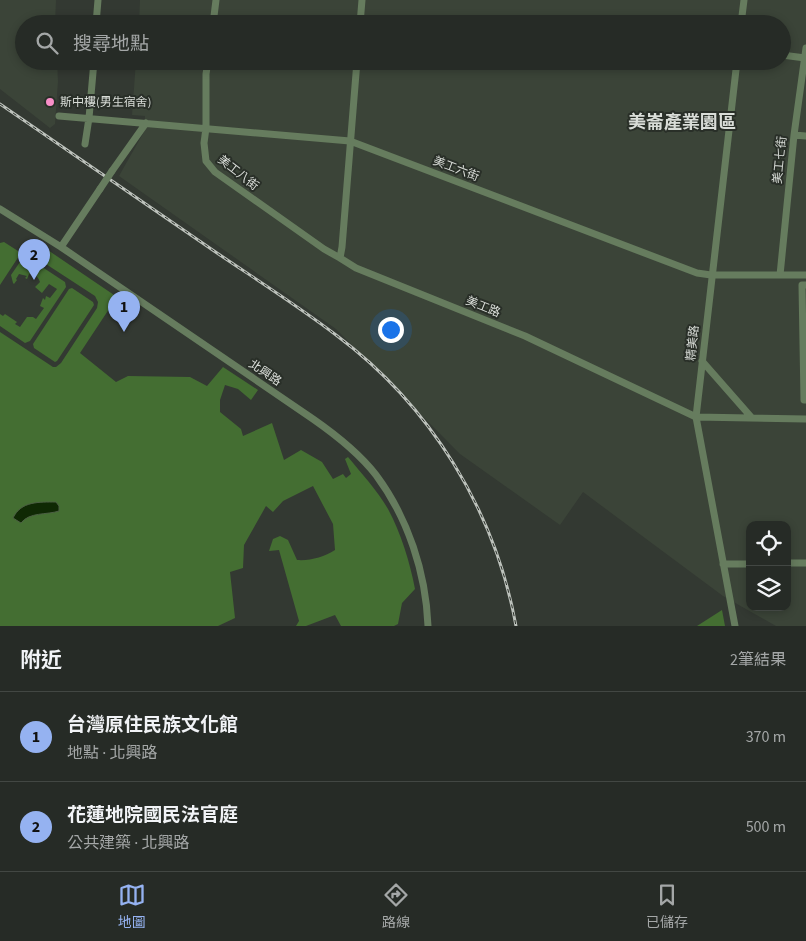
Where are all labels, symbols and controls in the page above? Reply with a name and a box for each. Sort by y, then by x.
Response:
search box [15,15,791,70]
icon: search [33,29,61,57]
text: 搜尋地點 [73,31,149,58]
place label: 斯中樓(男生宿舍) [60,94,151,111]
marker: 斯中樓(男生宿舍) [44,96,56,108]
district label: 美崙產業園區 [628,110,736,135]
street label: 美工七街 [769,135,791,185]
street label: 美工八街 [214,152,262,194]
street label: 美工六街 [431,152,481,186]
pin: 2 [18,239,50,280]
pin: 1 [108,291,140,332]
street label: 美工路 [463,292,503,322]
your location [378,317,404,343]
street label: 精美路 [683,324,703,362]
street label: 北興路 [245,356,285,390]
map controls [746,521,791,611]
button: locate [746,521,791,566]
button: layers [746,566,791,611]
text: 附近 [20,645,62,675]
text: 2筆結果 [730,649,786,671]
text: 台灣原住民族文化館 [67,712,238,739]
text: 1 [32,726,40,748]
text: 370 m [746,726,786,748]
text: 地點 · 北興路 [67,742,157,764]
text: 花蓮地院國民法官庭 [67,802,238,829]
text: 2 [32,816,40,838]
text: 500 m [746,816,786,838]
text: 公共建築 · 北興路 [67,832,189,854]
tab: 地圖 [118,881,146,933]
tab: 路線 [382,881,410,933]
tab: 已儲存 [646,881,688,933]

